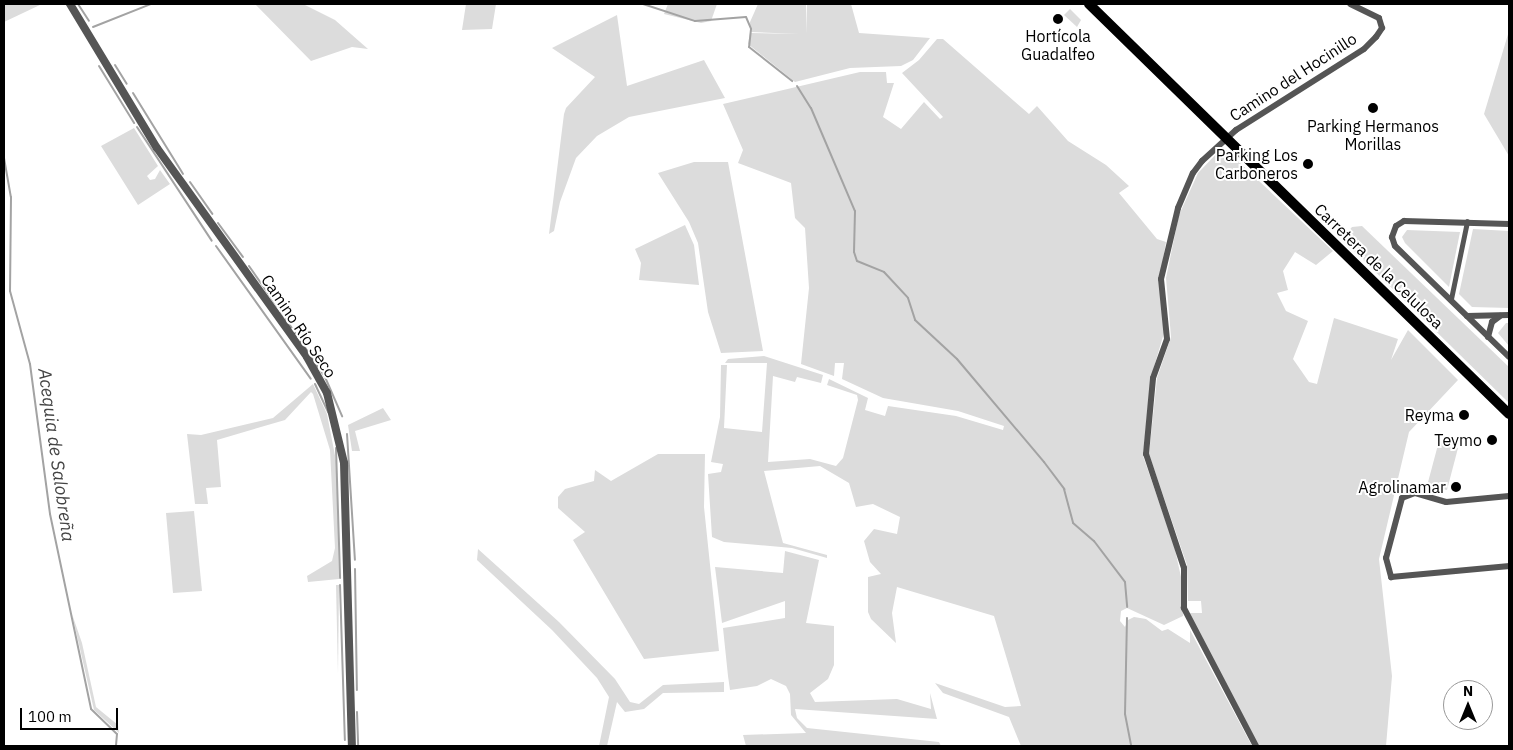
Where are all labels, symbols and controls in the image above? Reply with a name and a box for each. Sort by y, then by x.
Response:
marker: Hortícola Guadalfeo [1052,13,1064,25]
place label: Hortícola Guadalfeo [1021,26,1095,64]
street label: Camino del Hocinillo [1226,29,1360,125]
marker: Parking Hermanos Morillas [1367,102,1379,114]
place label: Parking Hermanos Morillas [1307,116,1439,154]
place label: Parking Los Carboneros [1215,145,1298,183]
marker: Parking Los Carboneros [1302,158,1314,170]
street label: Carretera de la Celulosa [1311,199,1447,333]
street label: Camino Río Seco [257,271,341,381]
water label: Acequia de Salobreña [33,367,79,543]
place label: Reyma [1405,405,1454,425]
marker: Reyma [1458,409,1470,421]
place label: Teymo [1434,430,1482,450]
marker: Teymo [1486,434,1498,446]
place label: Agrolinamar [1358,477,1446,497]
marker: Agrolinamar [1450,481,1462,493]
north arrow [1443,680,1493,730]
text: N [1463,682,1473,700]
scale bar [22,698,120,730]
text: 100 m [28,707,72,726]

